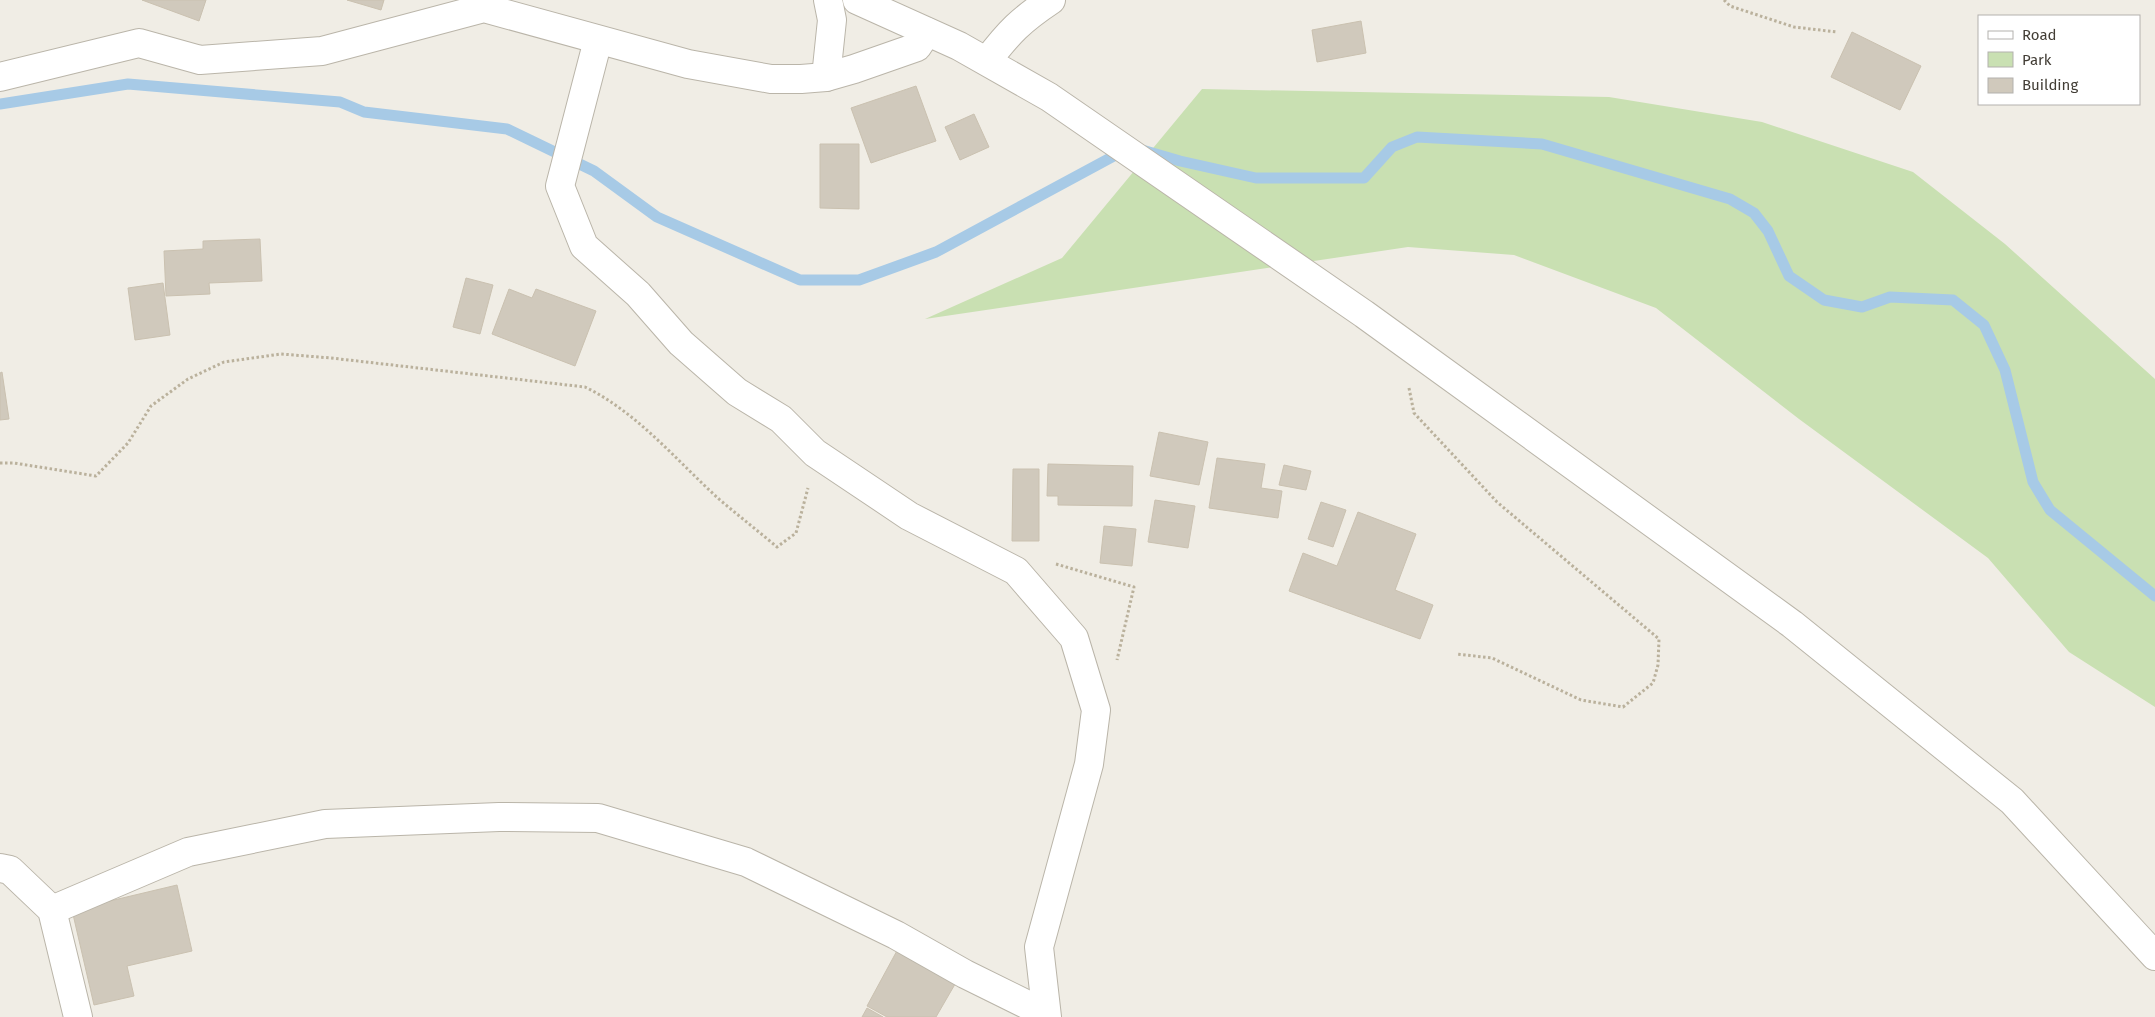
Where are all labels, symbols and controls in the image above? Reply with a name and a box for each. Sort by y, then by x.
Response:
legend [1978,15,2140,105]
text: Road [2022,26,2057,44]
text: Park [2022,51,2052,69]
text: Building [2022,76,2078,94]

